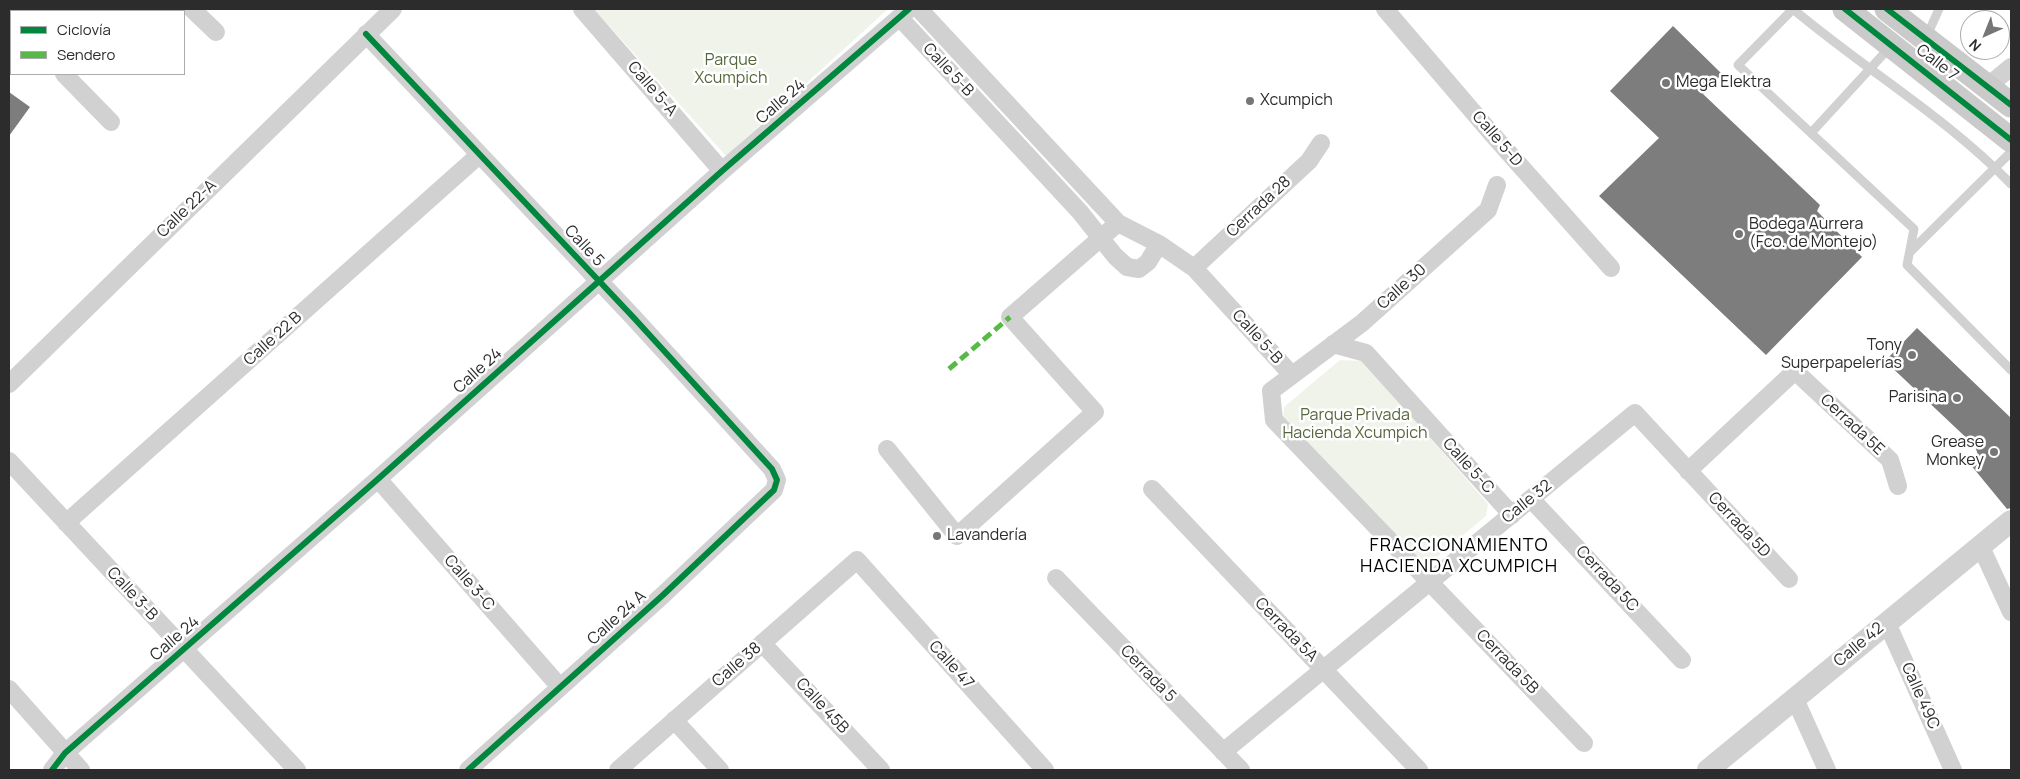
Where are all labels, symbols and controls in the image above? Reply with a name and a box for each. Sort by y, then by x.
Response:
legend [10,10,185,75]
north arrow [1960,10,2010,60]
text: Ciclovía [57,19,111,40]
text: N [1965,35,1985,56]
street label: Calle 5-B [918,39,978,101]
street label: Calle 7 [1912,41,1962,85]
text: Sendero [57,44,115,65]
park label: Parque Xcumpich [695,51,767,89]
street label: Calle 5-A [623,58,681,120]
place label: Mega Elektra [1676,73,1771,93]
street label: Calle 24 [753,76,809,128]
marker: Mega Elektra [1660,77,1672,89]
place label: Xcumpich [1260,91,1333,111]
marker: Xcumpich [1244,95,1256,107]
street label: Calle 5-D [1468,107,1526,171]
street label: Cerrada 28 [1223,172,1295,242]
street label: Calle 22-A [153,176,221,242]
place label: Bodega Aurrera (Fco. de Montejo) [1749,215,1878,253]
street label: Calle 5 [560,221,608,271]
marker: Bodega Aurrera (Fco. de Montejo) [1733,228,1745,240]
street label: Calle 30 [1374,260,1430,314]
street label: Calle 5-B [1228,306,1286,368]
street label: Calle 22 B [240,308,306,370]
place label: Tony Superpapelerías [1781,336,1902,374]
street label: Calle 24 [450,344,506,398]
marker: Tony Superpapelerías [1906,349,1918,361]
place label: Parisina [1889,388,1947,408]
street label: Cerrada 5E [1816,390,1888,460]
marker: Parisina [1951,392,1963,404]
park label: Parque Privada Hacienda Xcumpich [1282,406,1428,444]
place label: Grease Monkey [1926,433,1984,471]
street label: Calle 5-C [1438,434,1498,498]
marker: Grease Monkey [1988,446,2000,458]
street label: Calle 32 [1498,476,1556,528]
street label: Cerrada 5D [1704,488,1774,562]
place label: Lavandería [947,526,1027,546]
marker: Lavandería [931,530,943,542]
district label: FRACCIONAMIENTO HACIENDA XCUMPICH [1358,535,1560,578]
street label: Cerrada 5C [1572,542,1642,616]
street label: Calle 3-C [440,551,498,615]
street label: Calle 3-B [103,563,161,625]
street label: Calle 24 A [584,587,650,649]
street label: Cerrada 5A [1251,594,1321,666]
street label: Calle 24 [147,613,203,665]
street label: Calle 42 [1830,619,1888,671]
street label: Cerrada 5B [1472,626,1542,698]
street label: Calle 47 [925,637,977,693]
street label: Calle 38 [709,639,765,691]
street label: Cerrada 5 [1116,642,1180,706]
street label: Calle 49C [1897,660,1943,732]
street label: Calle 45B [792,674,852,738]

